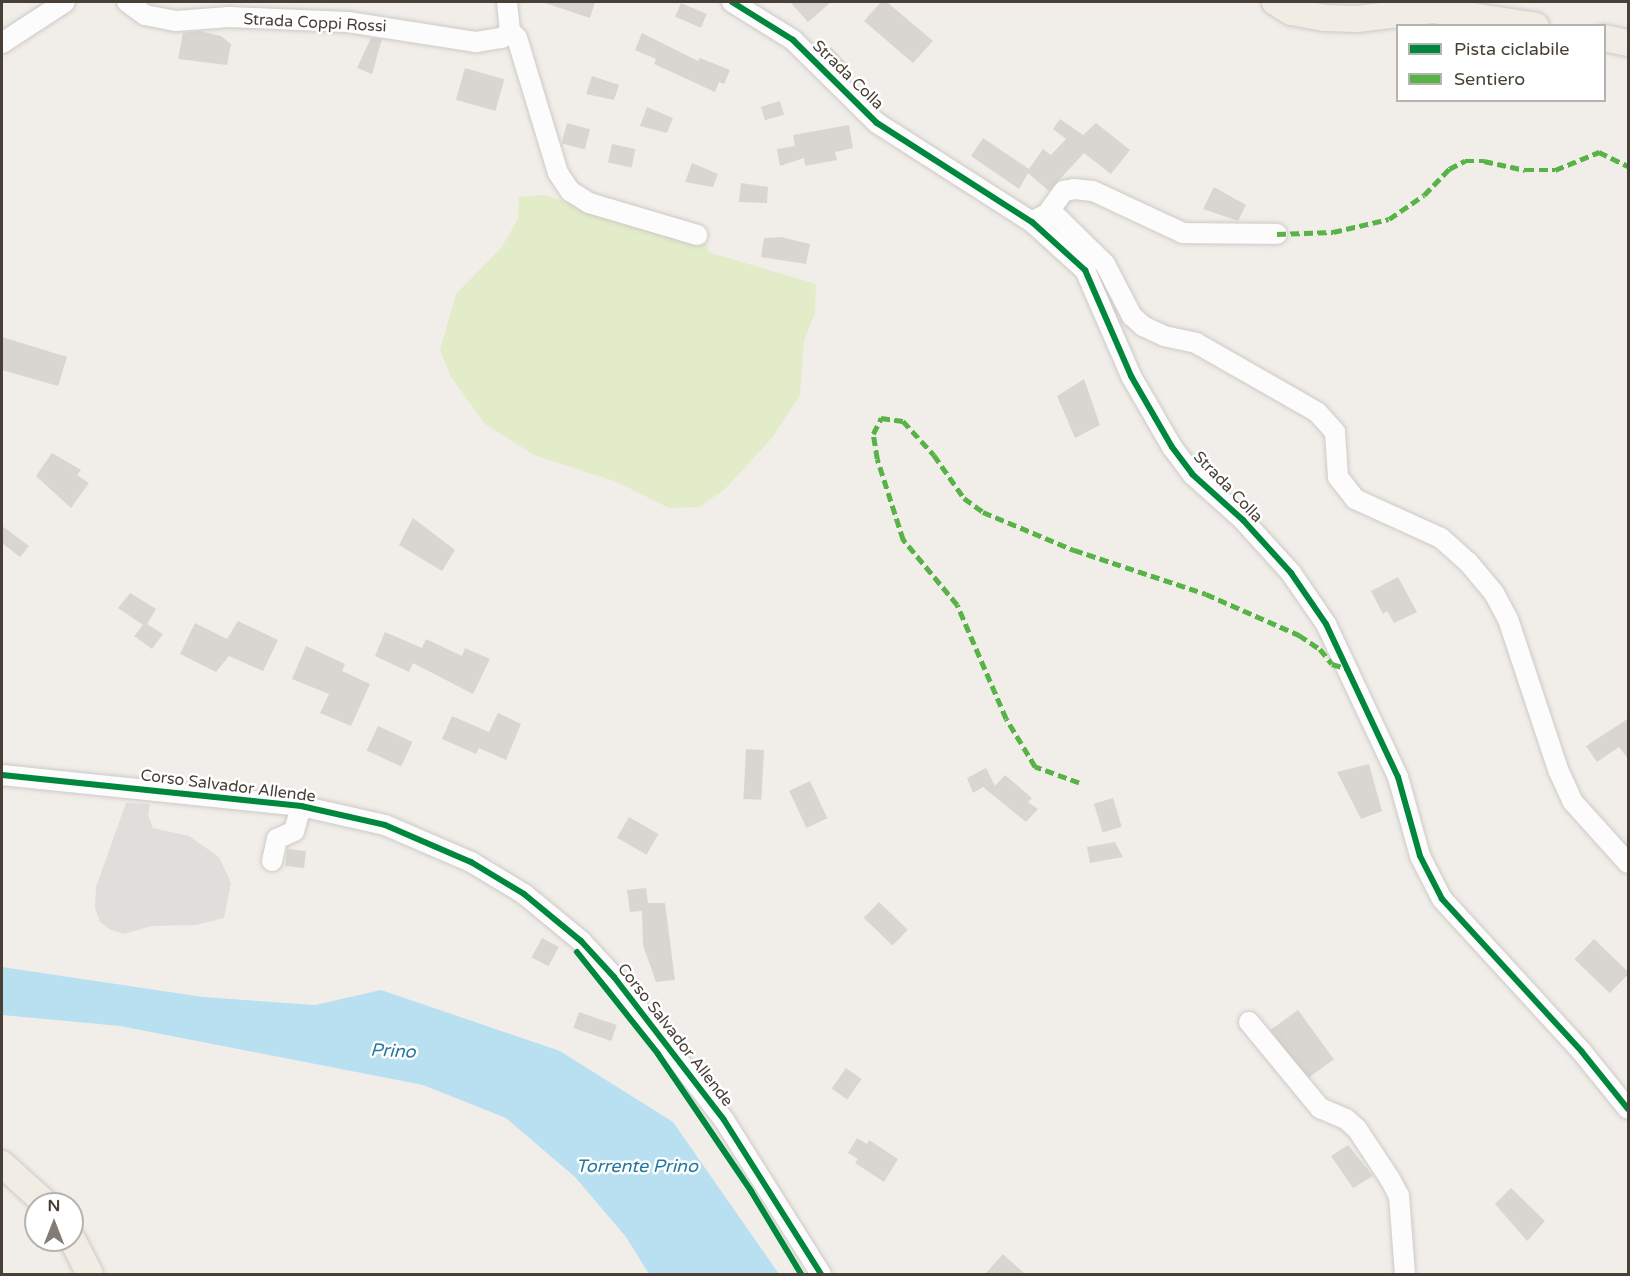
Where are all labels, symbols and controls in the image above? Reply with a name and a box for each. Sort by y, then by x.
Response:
street label: Strada Coppi Rossi [243,10,387,36]
legend [1396,24,1606,102]
street label: Strada Colla [808,36,888,114]
text: Pista ciclabile [1454,38,1569,60]
text: Sentiero [1454,68,1525,90]
street label: Strada Colla [1189,447,1267,527]
street label: Corso Salvador Allende [139,766,317,806]
street label: Corso Salvador Allende [613,960,737,1110]
water label: Prino [370,1039,416,1063]
water label: Torrente Prino [576,1155,698,1177]
north arrow [24,1192,84,1252]
text: N [48,1196,60,1216]

